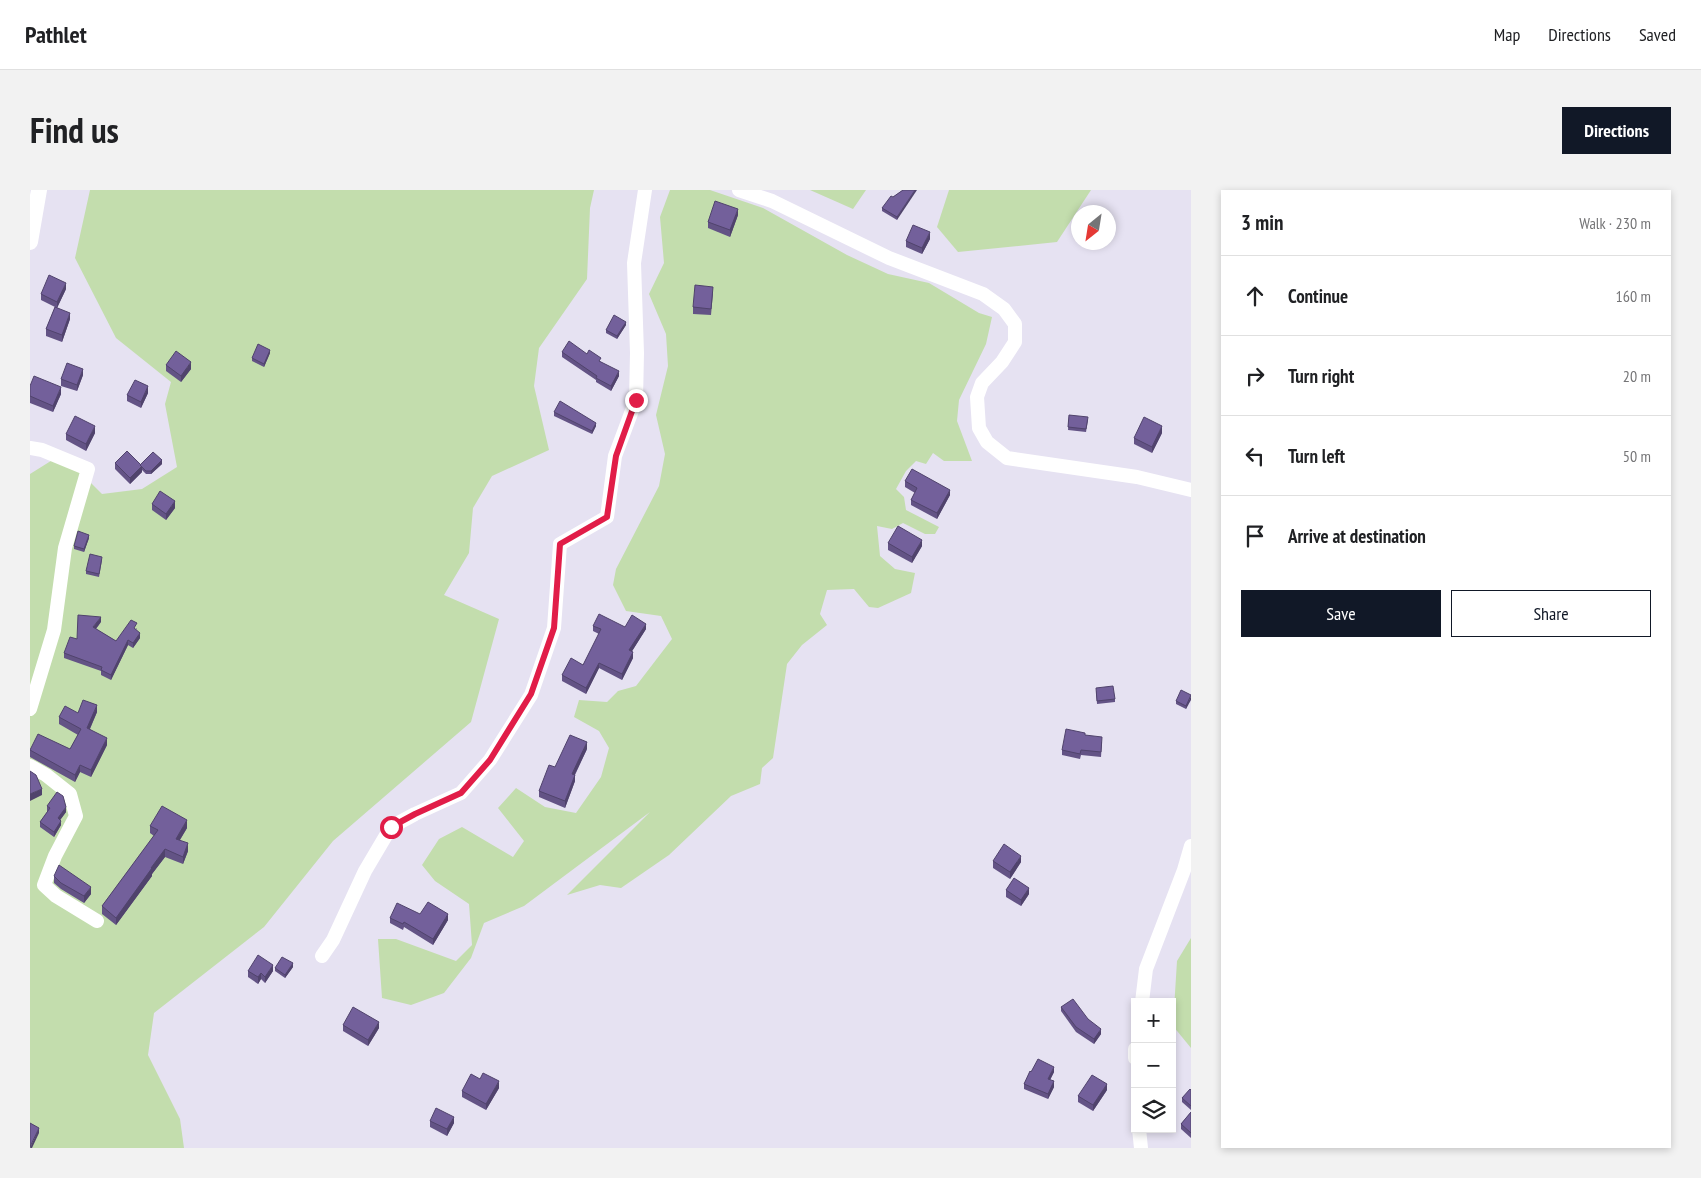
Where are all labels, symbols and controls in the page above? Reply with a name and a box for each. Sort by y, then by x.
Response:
text: Pathlet [25,19,87,50]
text: Map [1494,23,1520,46]
text: Directions [1548,23,1611,46]
text: Saved [1639,23,1676,46]
text: Find us [30,107,119,153]
button: Directions [1562,107,1671,154]
north arrow [1071,205,1116,250]
text: 3 min [1241,209,1283,236]
text: Walk · 230 m [1579,213,1651,233]
icon: ahead [1241,282,1269,310]
text: Continue [1288,284,1348,308]
text: 160 m [1616,286,1651,306]
icon: right [1241,362,1269,390]
text: Turn right [1288,364,1354,388]
text: 20 m [1623,366,1651,386]
route end [625,389,648,412]
icon: left [1241,442,1269,470]
text: Turn left [1288,444,1345,468]
text: 50 m [1623,446,1651,466]
icon: arrive [1241,522,1269,550]
text: Arrive at destination [1288,524,1426,548]
button: Save [1241,590,1441,637]
button: Share [1451,590,1651,637]
route start [380,816,403,839]
map controls [1131,998,1176,1133]
button: + [1131,998,1176,1043]
button: − [1131,1043,1176,1088]
button: layers [1131,1088,1176,1133]

